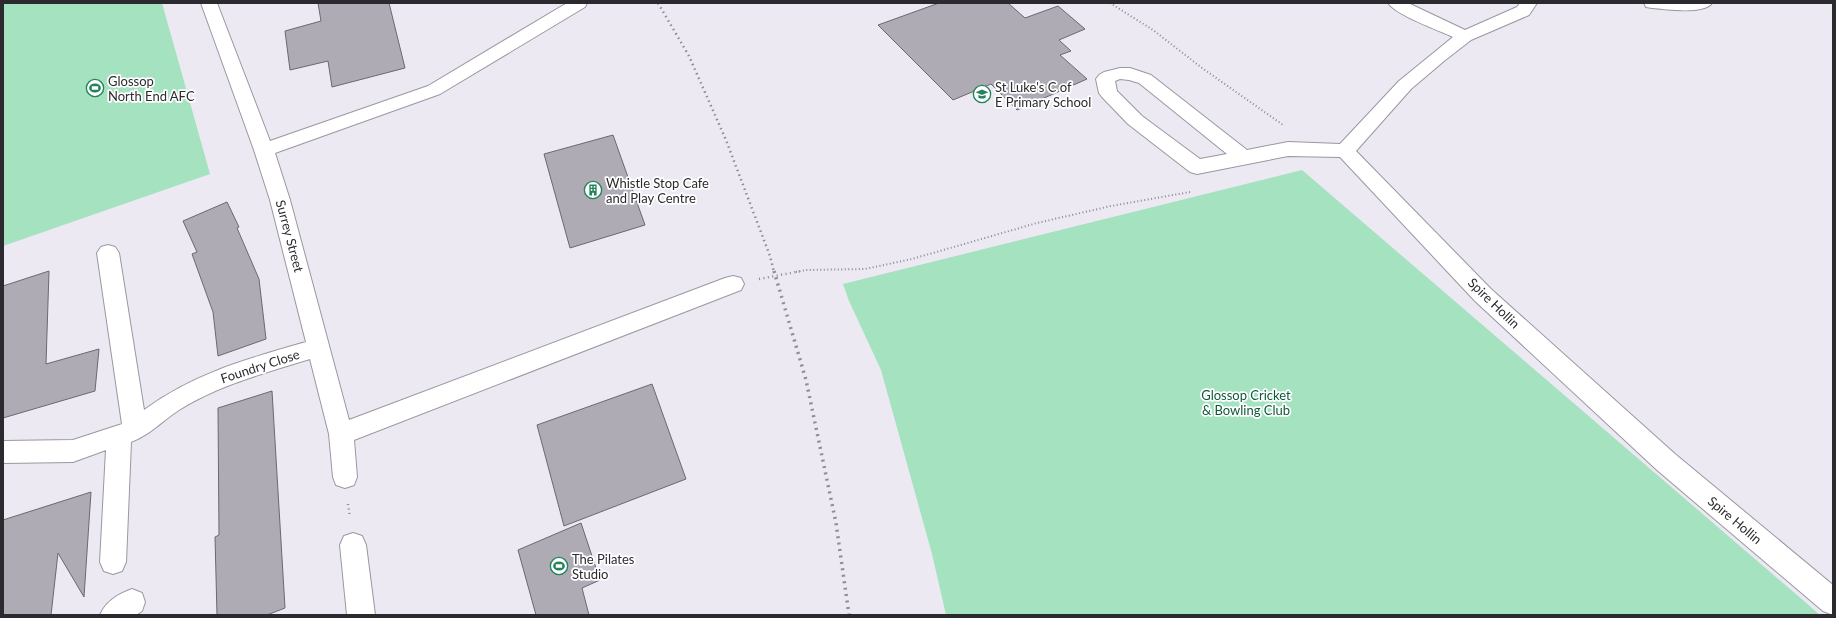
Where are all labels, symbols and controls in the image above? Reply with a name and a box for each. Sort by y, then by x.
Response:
place label: Glossop North End AFC [108,73,195,104]
sports icon: Glossop North End AFC [85,78,105,98]
place label: St Luke's C of E Primary School [995,79,1091,110]
school or university icon: St Luke's C of E Primary School [972,84,992,104]
place label: Whistle Stop Cafe and Play Centre [606,175,709,206]
building icon: Whistle Stop Cafe and Play Centre [583,180,603,200]
street label: Surrey Street [273,198,307,274]
street label: Spire Hollin [1465,274,1523,332]
street label: Foundry Close [219,346,302,386]
park label: Glossop Cricket & Bowling Club [1201,387,1291,418]
street label: Spire Hollin [1705,493,1765,547]
place label: The Pilates Studio [572,551,635,582]
sports icon: The Pilates Studio [549,556,569,576]

